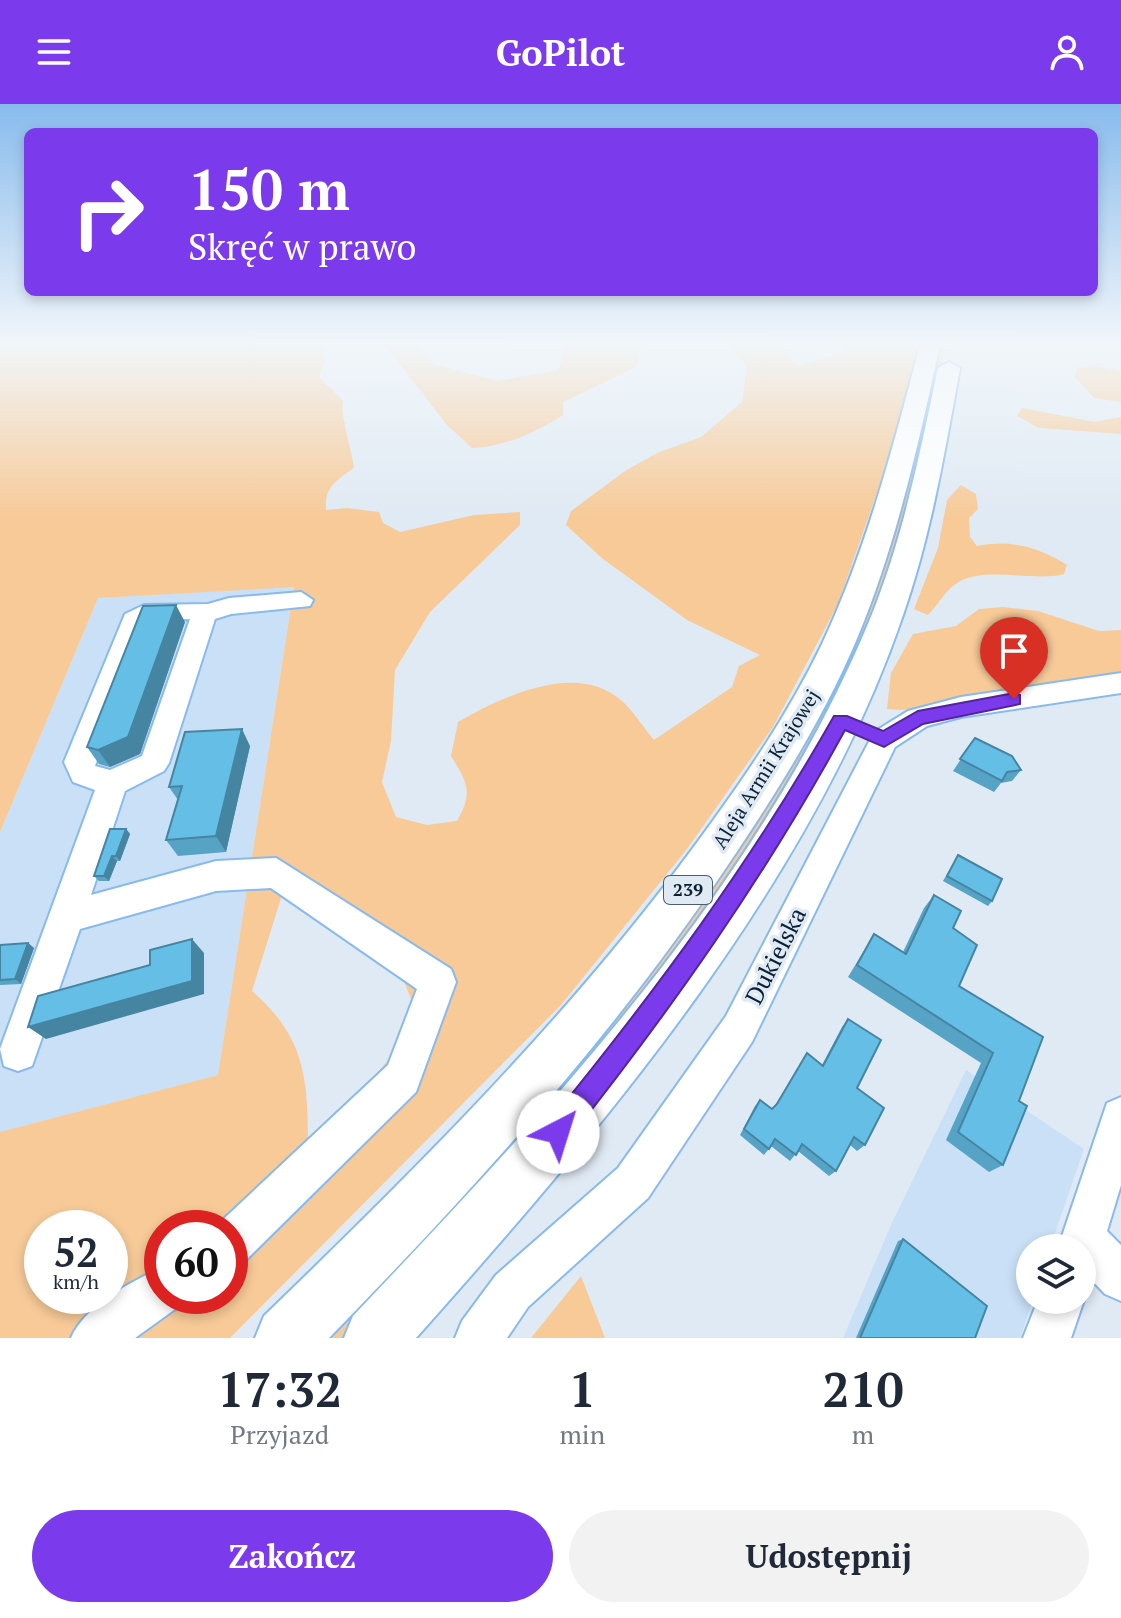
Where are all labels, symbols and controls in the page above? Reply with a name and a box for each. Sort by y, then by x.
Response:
text: GoPilot [496,29,625,76]
icon: menu [32,30,76,74]
icon: person [1045,30,1089,74]
text: 150 m [188,152,350,226]
icon: right [56,160,160,264]
text: Skręć w prawo [188,223,416,270]
pin [980,617,1048,699]
icon: arrive [992,629,1036,673]
street label: Aleja Armii Krajowej [706,684,826,853]
road number: 239 [664,876,712,904]
street label: Dukielska [737,902,813,1009]
position arrow [516,1090,600,1174]
speed limit sign: 60 [144,1210,248,1314]
text: 52 [53,1225,99,1278]
map controls [1016,1234,1096,1314]
button: layers [1016,1234,1096,1314]
text: km/h [53,1268,99,1295]
text: 17:32 [217,1357,342,1421]
text: 1 [569,1357,596,1421]
text: 210 [822,1357,904,1421]
text: Przyjazd [230,1417,329,1451]
text: min [559,1417,605,1451]
text: m [852,1417,874,1451]
button: Zakończ [32,1510,553,1602]
button: Udostępnij [569,1510,1089,1602]

